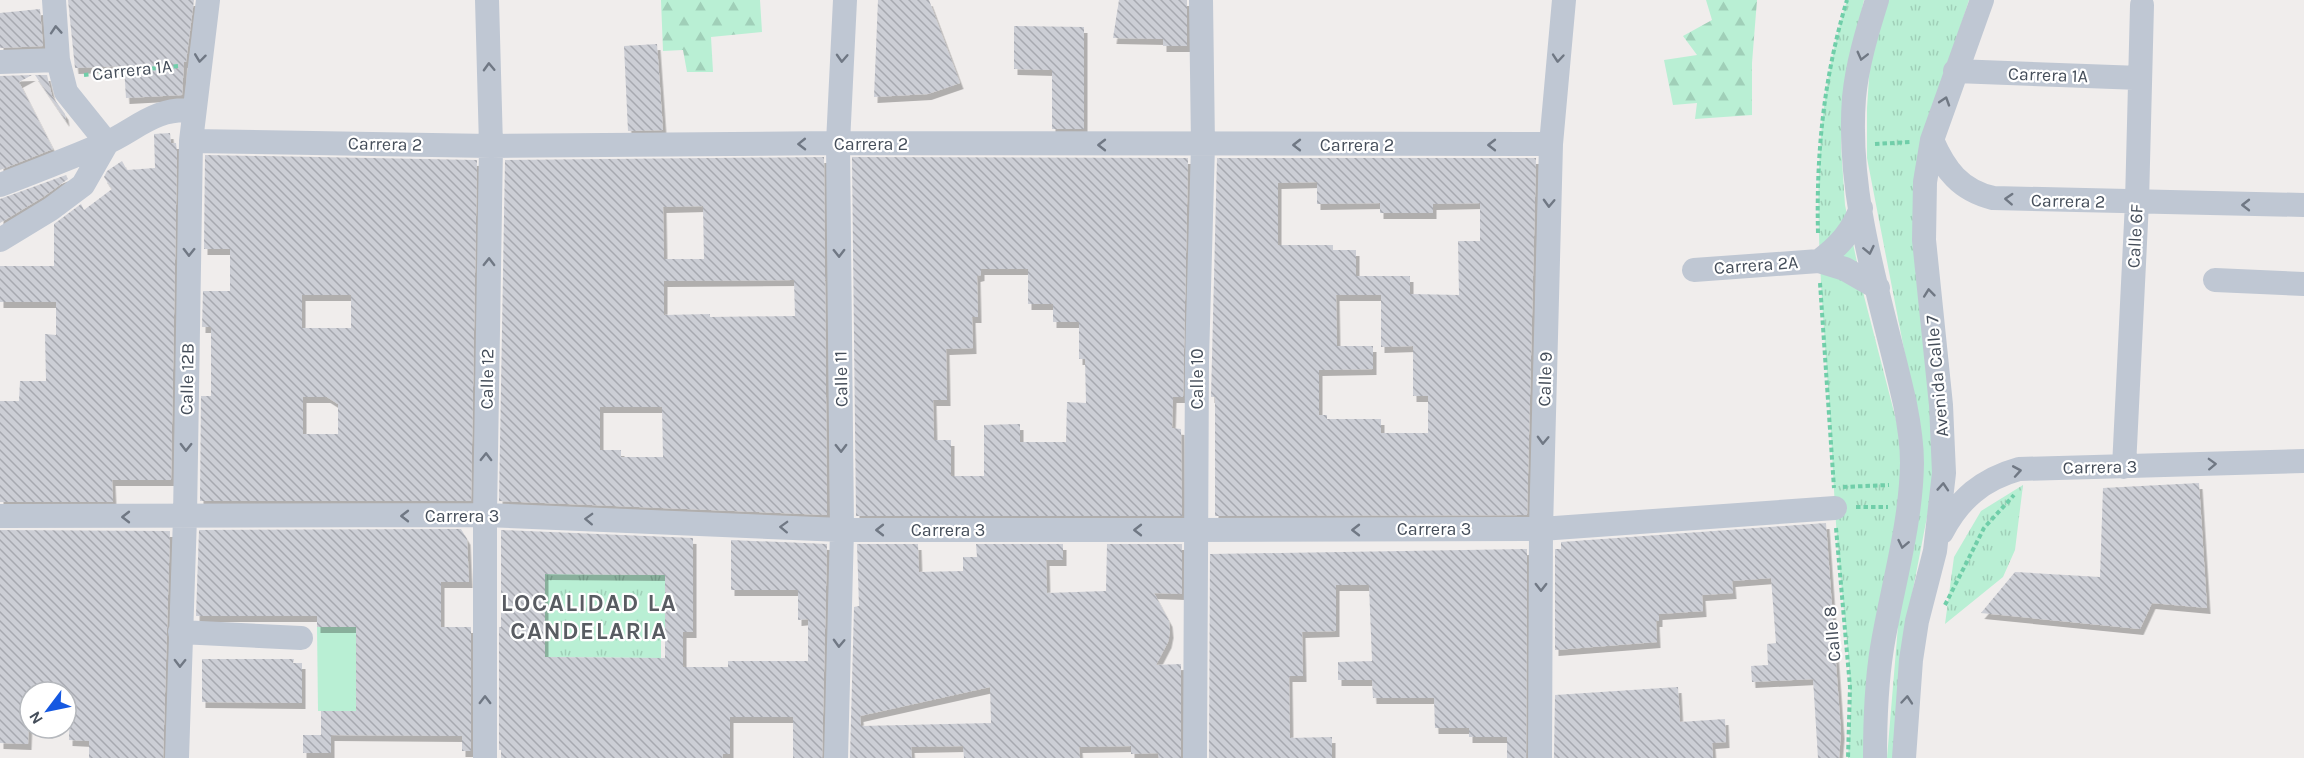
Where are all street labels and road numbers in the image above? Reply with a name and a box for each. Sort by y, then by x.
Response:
street label: Carrera 1A [91,55,173,85]
street label: Carrera 1A [2008,63,2088,87]
street label: Carrera 2 [348,132,422,156]
street label: Carrera 2 [834,133,908,155]
street label: Carrera 2 [1320,134,1394,156]
street label: Carrera 2 [2031,189,2105,213]
street label: Calle 6F [2122,203,2148,269]
street label: Carrera 2A [1713,251,1799,279]
street label: Avenida Calle 7 [1921,314,1953,438]
street label: Calle 12B [175,343,199,415]
street label: Calle 12 [475,348,499,410]
street label: Calle 10 [1186,348,1208,410]
street label: Calle 11 [830,351,852,407]
street label: Calle 9 [1533,351,1557,407]
street label: Carrera 3 [2063,455,2137,479]
street label: Carrera 3 [425,505,499,527]
street label: Carrera 3 [1397,518,1471,540]
street label: Carrera 3 [911,519,985,541]
street label: Calle 8 [1819,605,1845,663]

